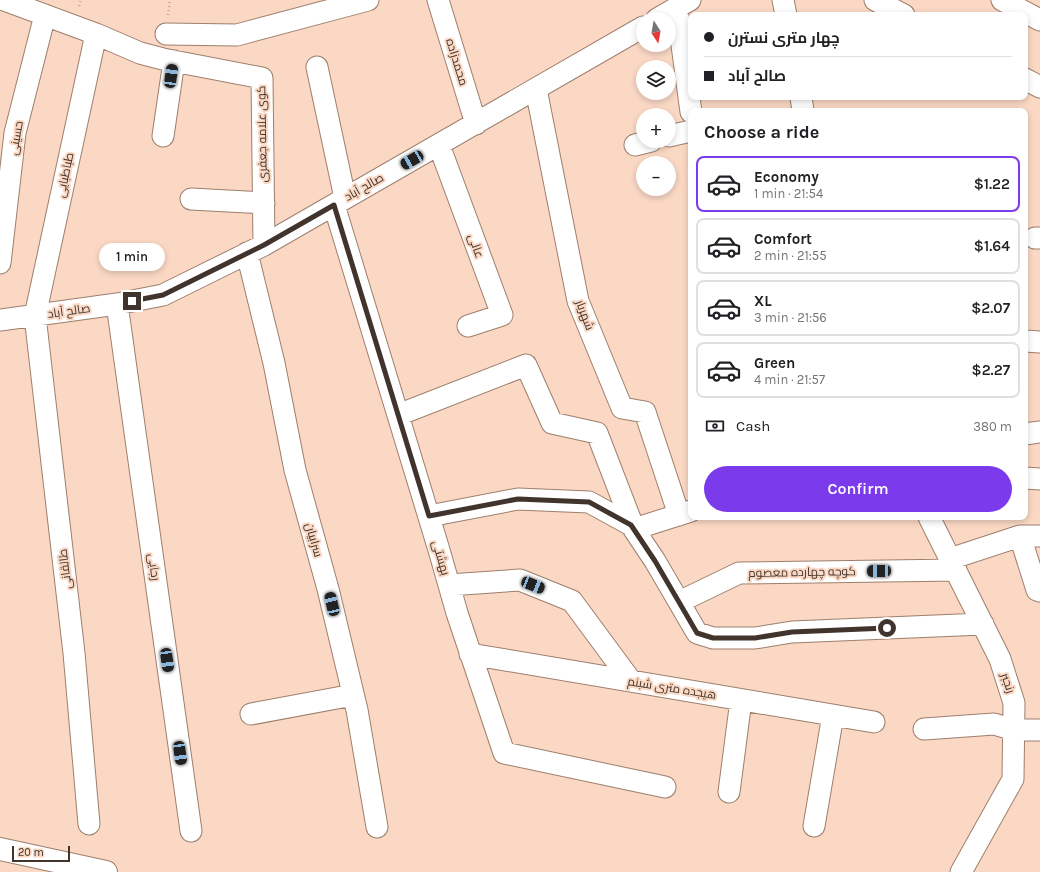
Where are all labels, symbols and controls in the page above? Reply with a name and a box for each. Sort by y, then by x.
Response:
north arrow [636,12,676,52]
map controls [636,12,676,196]
text: چهار متری نسترن [728,29,840,47]
street label: محمدزاده [443,37,471,87]
button: layers [636,60,676,100]
car [163,63,179,89]
text: صالح آباد [728,67,786,85]
street label: کوی علامه جعفری [254,85,270,183]
button: + [636,108,676,148]
street label: حسینی [6,120,26,156]
text: Choose a ride [704,121,819,143]
car [399,149,425,171]
street label: طباطبایی [53,151,77,199]
button: − [636,156,676,196]
icon: car [706,166,742,202]
text: Economy [754,168,819,186]
street label: صالح آباد [342,170,387,205]
text: $1.22 [974,175,1010,193]
text: 1 min · 21:54 [754,186,823,201]
icon: car [706,228,742,264]
text: Comfort [754,230,812,248]
street label: عالی [465,232,487,260]
text: $1.64 [974,237,1010,255]
callout: 1 min [99,243,165,271]
text: 2 min · 21:55 [754,248,827,263]
text: 1 min [116,249,148,264]
icon: car [706,290,742,326]
route end [123,292,141,310]
text: XL [754,292,772,310]
street label: شهریار [572,297,597,332]
text: $2.07 [971,299,1010,317]
street label: صالح آباد [47,301,91,322]
text: 3 min · 21:56 [754,310,827,325]
icon: car [706,352,742,388]
text: Green [754,354,795,372]
text: $2.27 [972,361,1010,379]
text: 4 min · 21:57 [754,372,825,387]
icon: cash [704,415,726,437]
text: Cash [736,417,770,435]
text: 380 m [973,419,1012,434]
button: Confirm [704,466,1012,512]
street label: سرابیان [302,521,326,559]
street label: بهشتی [429,539,453,577]
street label: طالقانی [56,548,74,590]
street label: رجایی [145,553,163,581]
street label: کوچه چهارده معصوم [748,564,856,582]
car [867,565,891,577]
car [520,575,546,595]
car [323,591,341,617]
route start [878,619,896,637]
car [159,647,175,673]
street label: رنجبر [998,670,1018,695]
street label: هیجده متری شبنم [626,674,718,703]
car [172,740,188,766]
scale bar [12,844,70,863]
text: 20 m [18,846,44,859]

